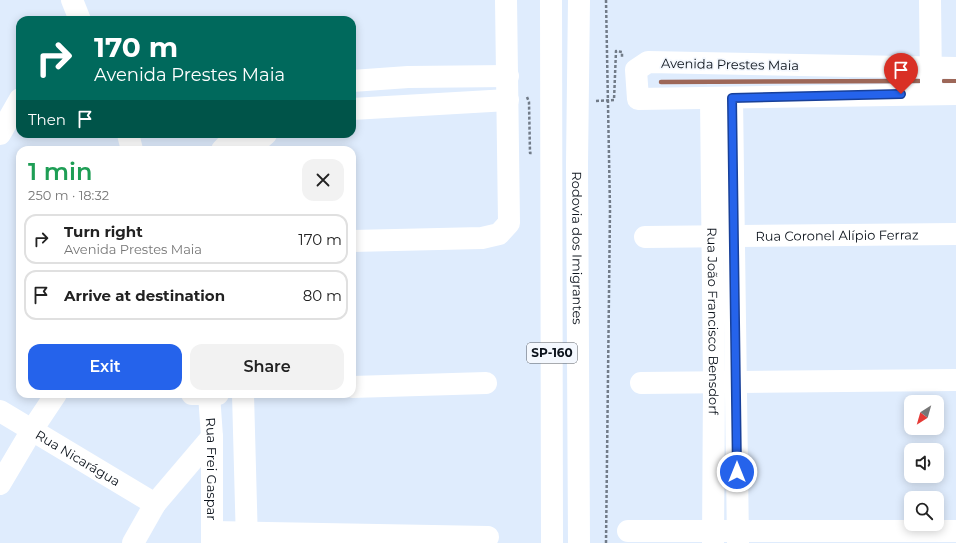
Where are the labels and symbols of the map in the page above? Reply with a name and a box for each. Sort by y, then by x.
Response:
pin [884,53,918,94]
street label: Avenida Prestes Maia [661,55,799,73]
street label: Rodovia dos Imigrantes [569,171,586,325]
street label: Rua Coronel Alípio Ferraz [755,226,919,244]
street label: Rua João Francisco Bensdorf [704,227,722,415]
road number: SP-160 [527,343,577,363]
north arrow [904,395,944,435]
street label: Rua Frei Gaspar [203,417,220,520]
street label: Rua Nicarágua [33,426,123,489]
position arrow [716,451,758,493]

